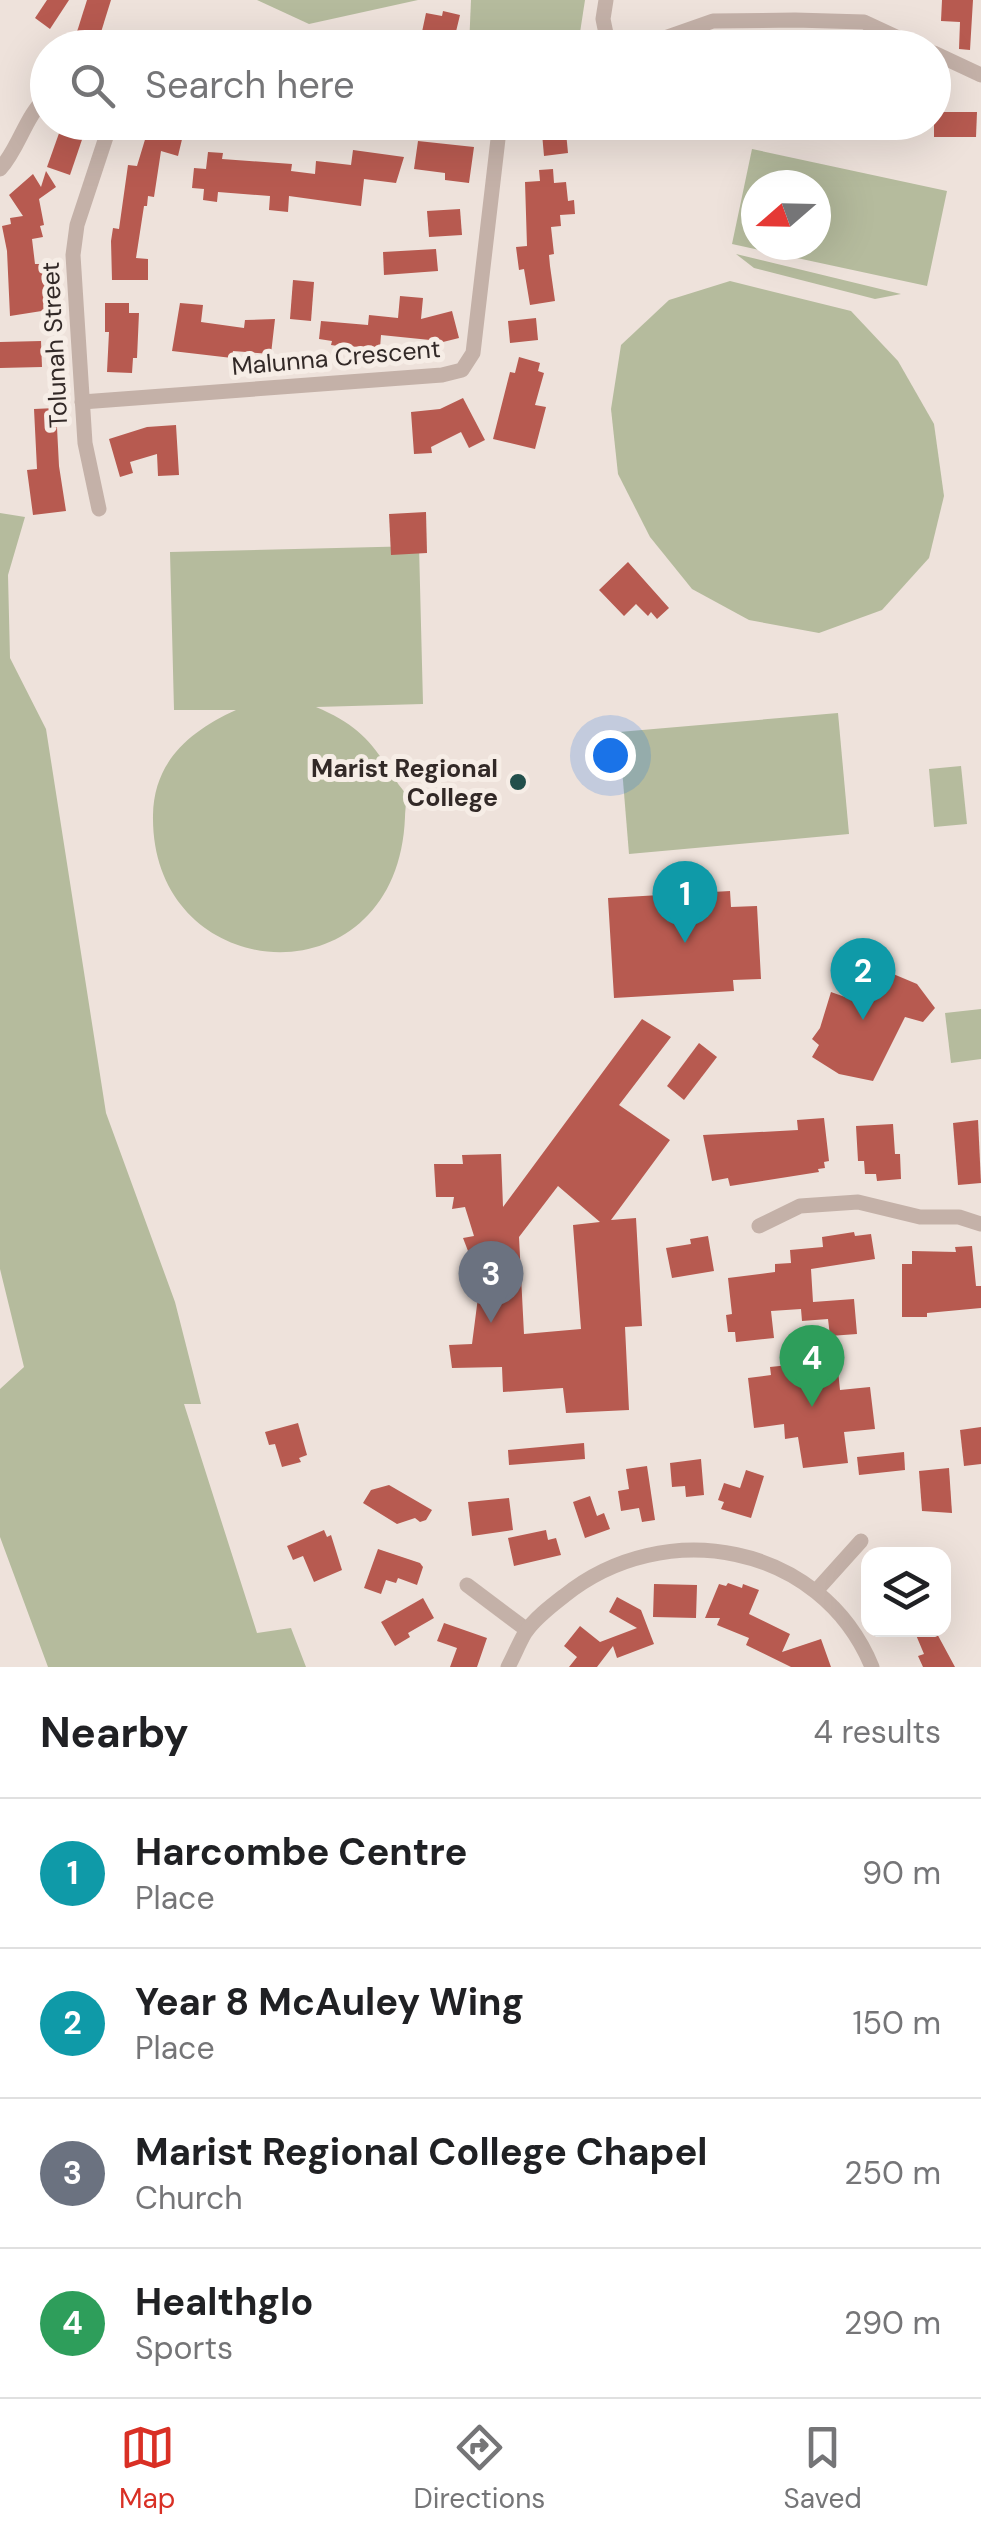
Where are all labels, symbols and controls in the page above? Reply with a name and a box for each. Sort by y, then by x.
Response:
search box [30,30,951,140]
icon: search [65,58,120,113]
text: Search here [145,60,355,110]
north arrow [741,170,831,260]
street label: Tolunah Street [34,261,75,429]
street label: Malunna Crescent [230,332,442,383]
your location [585,730,636,781]
place label: Marist Regional College [311,752,498,814]
marker: Marist Regional College [507,771,529,793]
pin: 1 [652,860,718,943]
pin: 2 [830,938,896,1020]
pin: 3 [458,1240,524,1323]
pin: 4 [780,1324,844,1407]
map controls [861,1547,951,1637]
button: layers [861,1547,951,1637]
text: Nearby [40,1705,189,1760]
text: 4 results [814,1711,941,1753]
text: Harcombe Centre [135,1827,467,1877]
text: 1 [67,1852,78,1894]
text: 90 m [862,1852,941,1894]
text: Place [135,1877,215,1919]
text: Year 8 McAuley Wing [135,1977,524,2027]
text: 2 [63,2002,82,2044]
text: 150 m [853,2002,941,2044]
text: Place [135,2027,215,2069]
text: Marist Regional College Chapel [135,2127,707,2177]
text: 3 [63,2152,82,2194]
text: 250 m [844,2152,941,2194]
text: Church [135,2177,243,2219]
text: Healthglo [135,2277,313,2327]
text: 4 [62,2302,83,2344]
text: 290 m [844,2302,941,2344]
text: Sports [135,2327,233,2369]
tab: Map [119,2420,175,2517]
tab: Directions [414,2420,545,2517]
tab: Saved [783,2420,862,2517]

